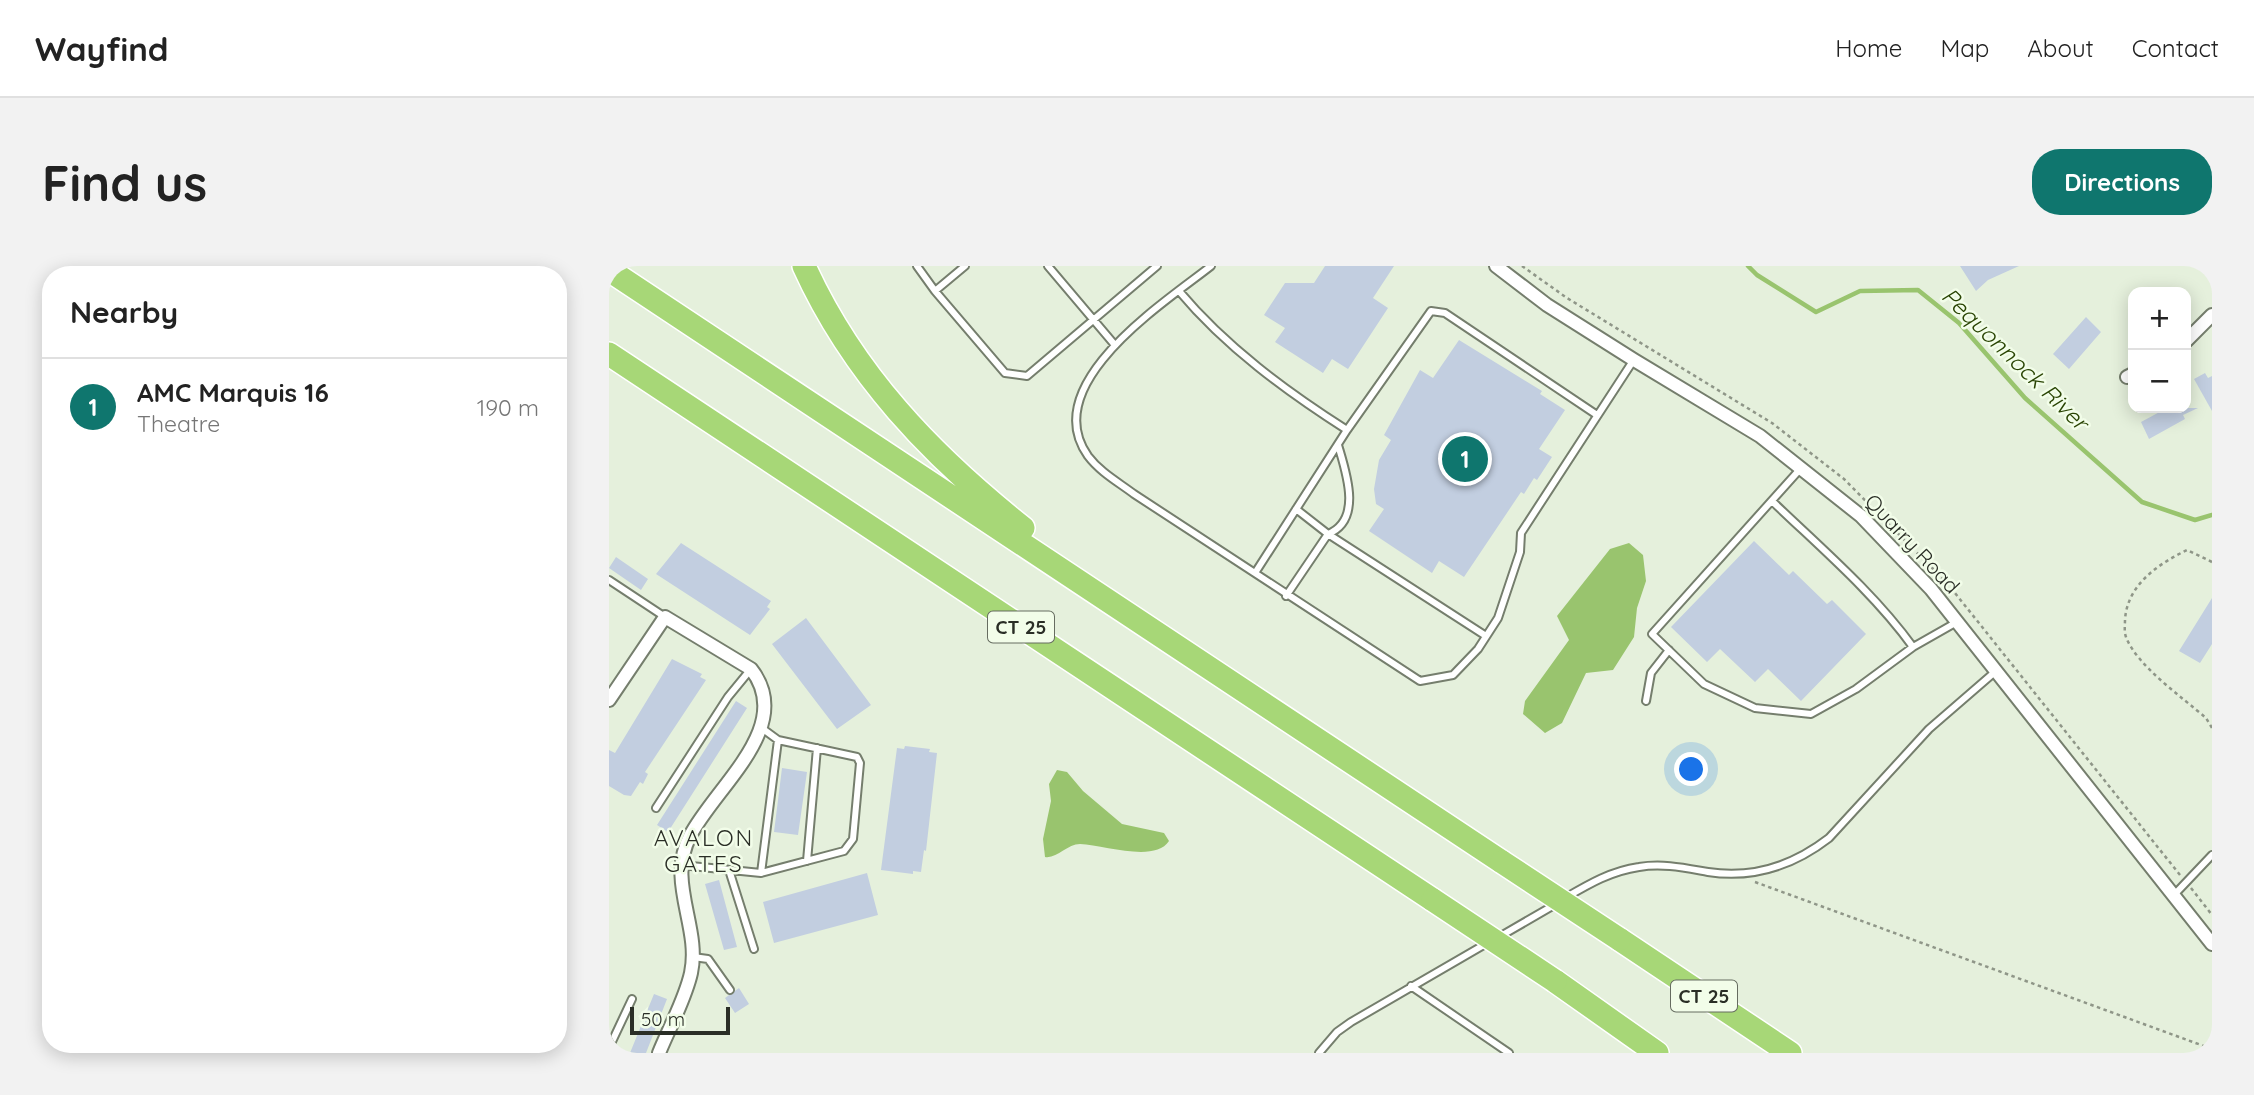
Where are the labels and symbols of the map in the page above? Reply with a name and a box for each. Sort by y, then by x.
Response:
water label: Pequonnock River [1936,281,2097,438]
pin: 1 [1442,433,1488,485]
street label: Quarry Road [1860,488,1966,599]
road number: CT 25 [988,612,1054,642]
your location [1674,752,1708,786]
district label: AVALON GATES [654,823,754,878]
road number: CT 25 [1671,981,1737,1012]
scale bar [630,1004,730,1036]

